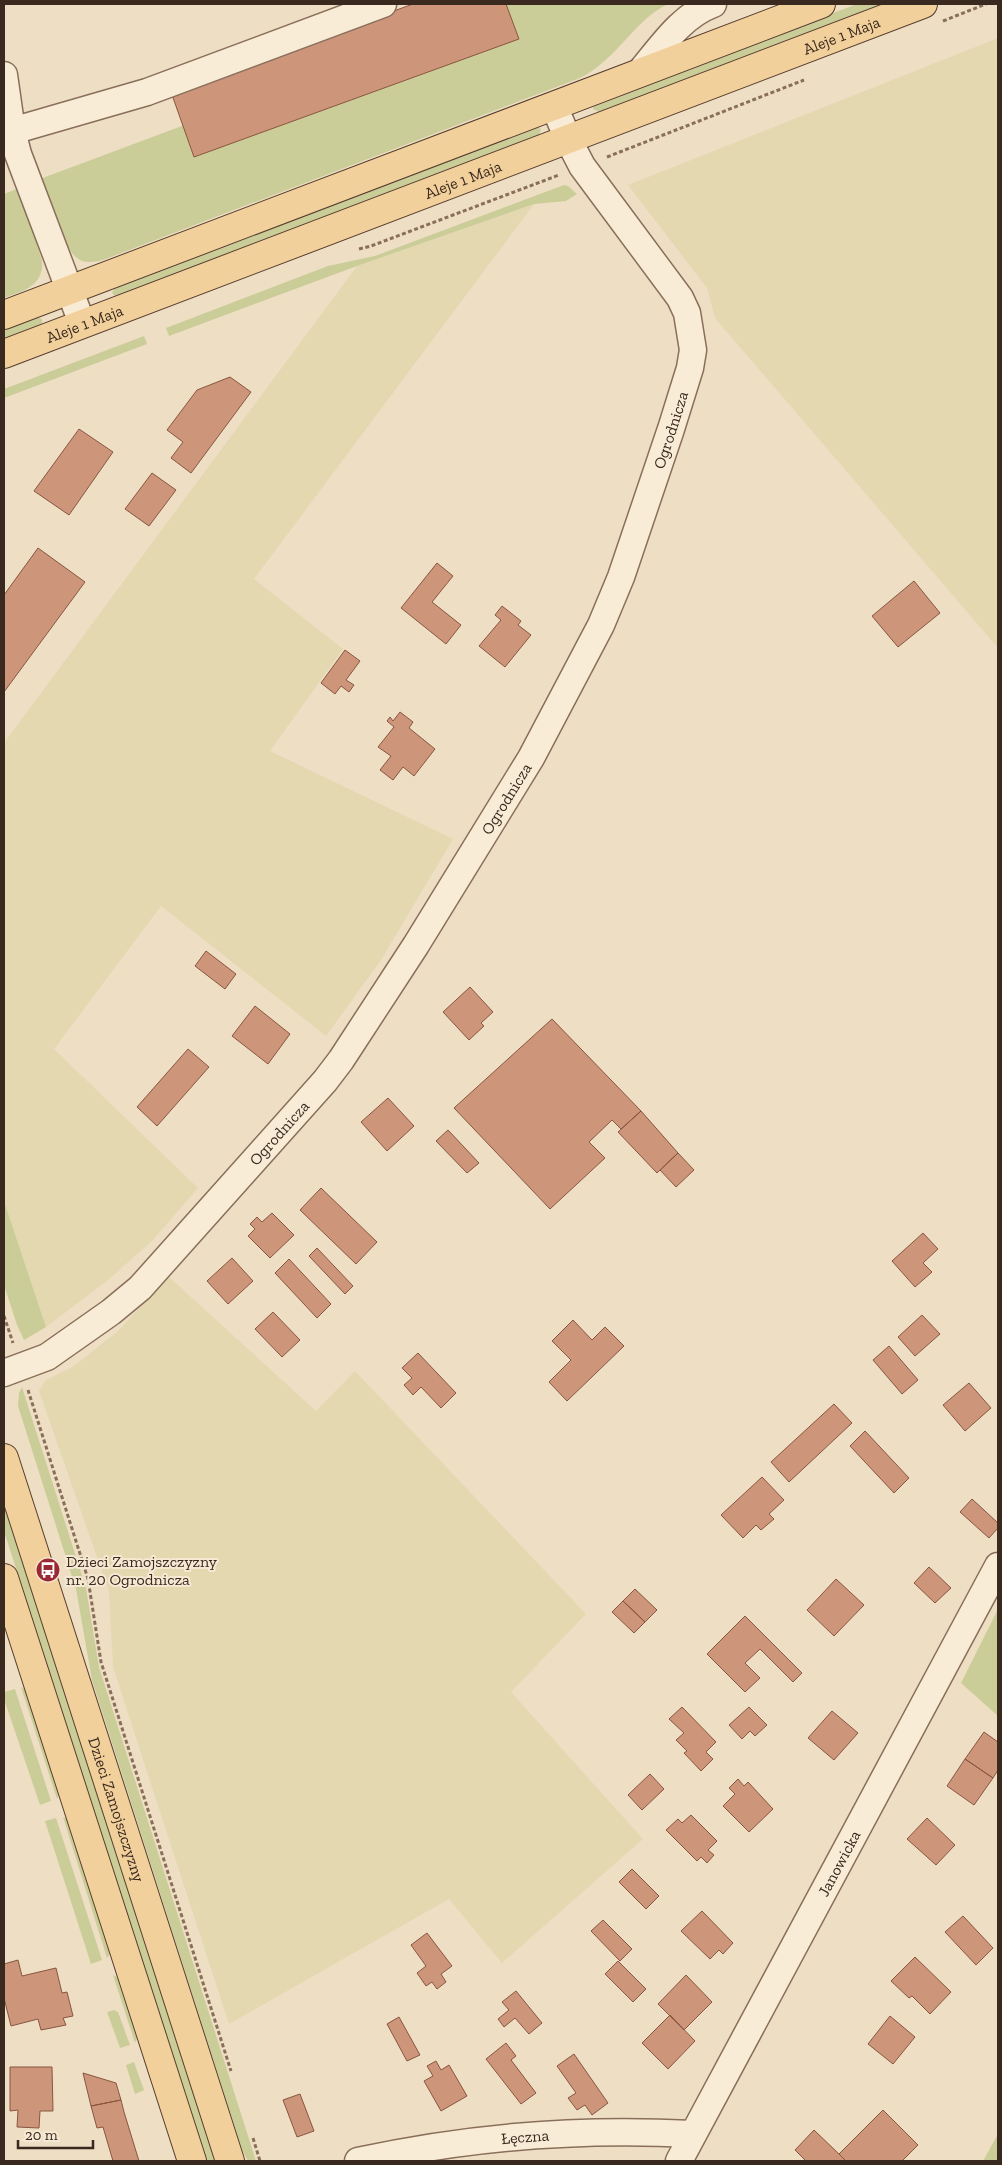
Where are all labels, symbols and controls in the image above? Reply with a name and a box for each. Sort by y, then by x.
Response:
street label: Aleje 1 Maja [800,12,883,59]
street label: Aleje 1 Maja [422,156,504,203]
street label: Aleje 1 Maja [43,301,126,347]
street label: Ogrodnicza [649,389,692,471]
street label: Ogrodnicza [477,759,536,838]
street label: Ogrodnicza [245,1097,313,1169]
place label: Dzieci Zamojszczyzny nr. 20 Ogrodnicza [66,1552,218,1589]
bus stop icon: Dzieci Zamojszczyzny nr. 20 Ogrodnicza [35,1557,61,1583]
street label: Dzieci Zamojszczyzny [84,1735,149,1885]
street label: Janowicka [814,1827,865,1900]
scale bar [18,2118,92,2150]
text: 20 m [25,2126,58,2144]
street label: Łęczna [500,2126,550,2148]

